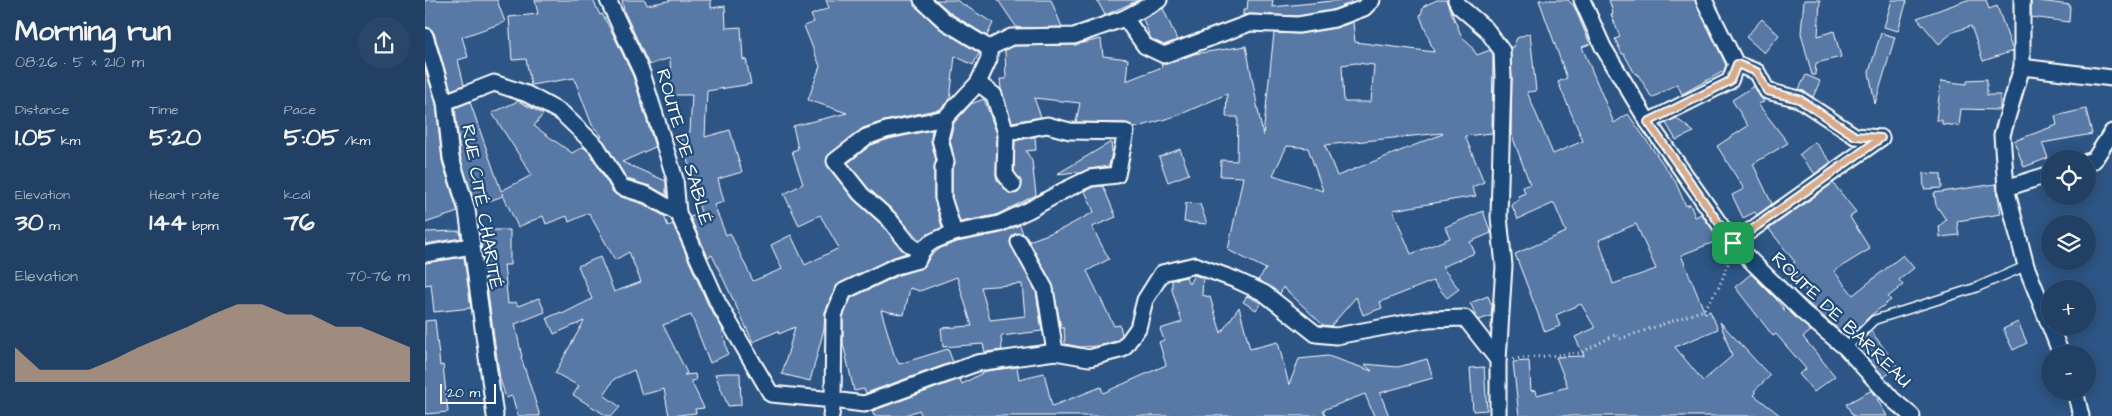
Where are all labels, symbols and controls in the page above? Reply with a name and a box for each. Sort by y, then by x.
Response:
text: Morning run [15,12,171,51]
button: share [358,17,410,69]
text: 08:26 · 5 × 210 m [15,51,144,73]
street label: ROUTE DE SABLÉ [649,66,719,228]
text: Distance [15,100,69,120]
text: Time [149,100,179,120]
text: Pace [284,100,316,120]
text: 1.05 [15,120,55,155]
text: 5:20 [149,120,201,155]
text: 5:05 [284,120,339,155]
street label: RUE CITÉ CHARITÉ [454,123,510,291]
text: km [55,131,80,151]
text: /km [339,131,371,151]
map controls [2041,150,2096,400]
button: locate [2041,150,2096,205]
text: Elevation [15,185,70,205]
text: Heart rate [149,185,220,205]
text: kcal [284,185,310,205]
text: 30 [15,205,44,240]
text: 144 [149,205,187,240]
text: 76 [284,205,315,240]
button: layers [2041,215,2096,270]
text: m [44,216,60,236]
text: bpm [187,216,219,236]
pin [1712,222,1754,264]
icon: arrive [1719,229,1747,257]
street label: ROUTE DE BARREAU [1765,246,1917,394]
text: Elevation [15,265,78,287]
text: 70–76 m [346,265,410,287]
button: + [2041,280,2096,335]
button: − [2041,345,2096,400]
scale bar [440,381,496,404]
text: 20 m [447,383,480,403]

